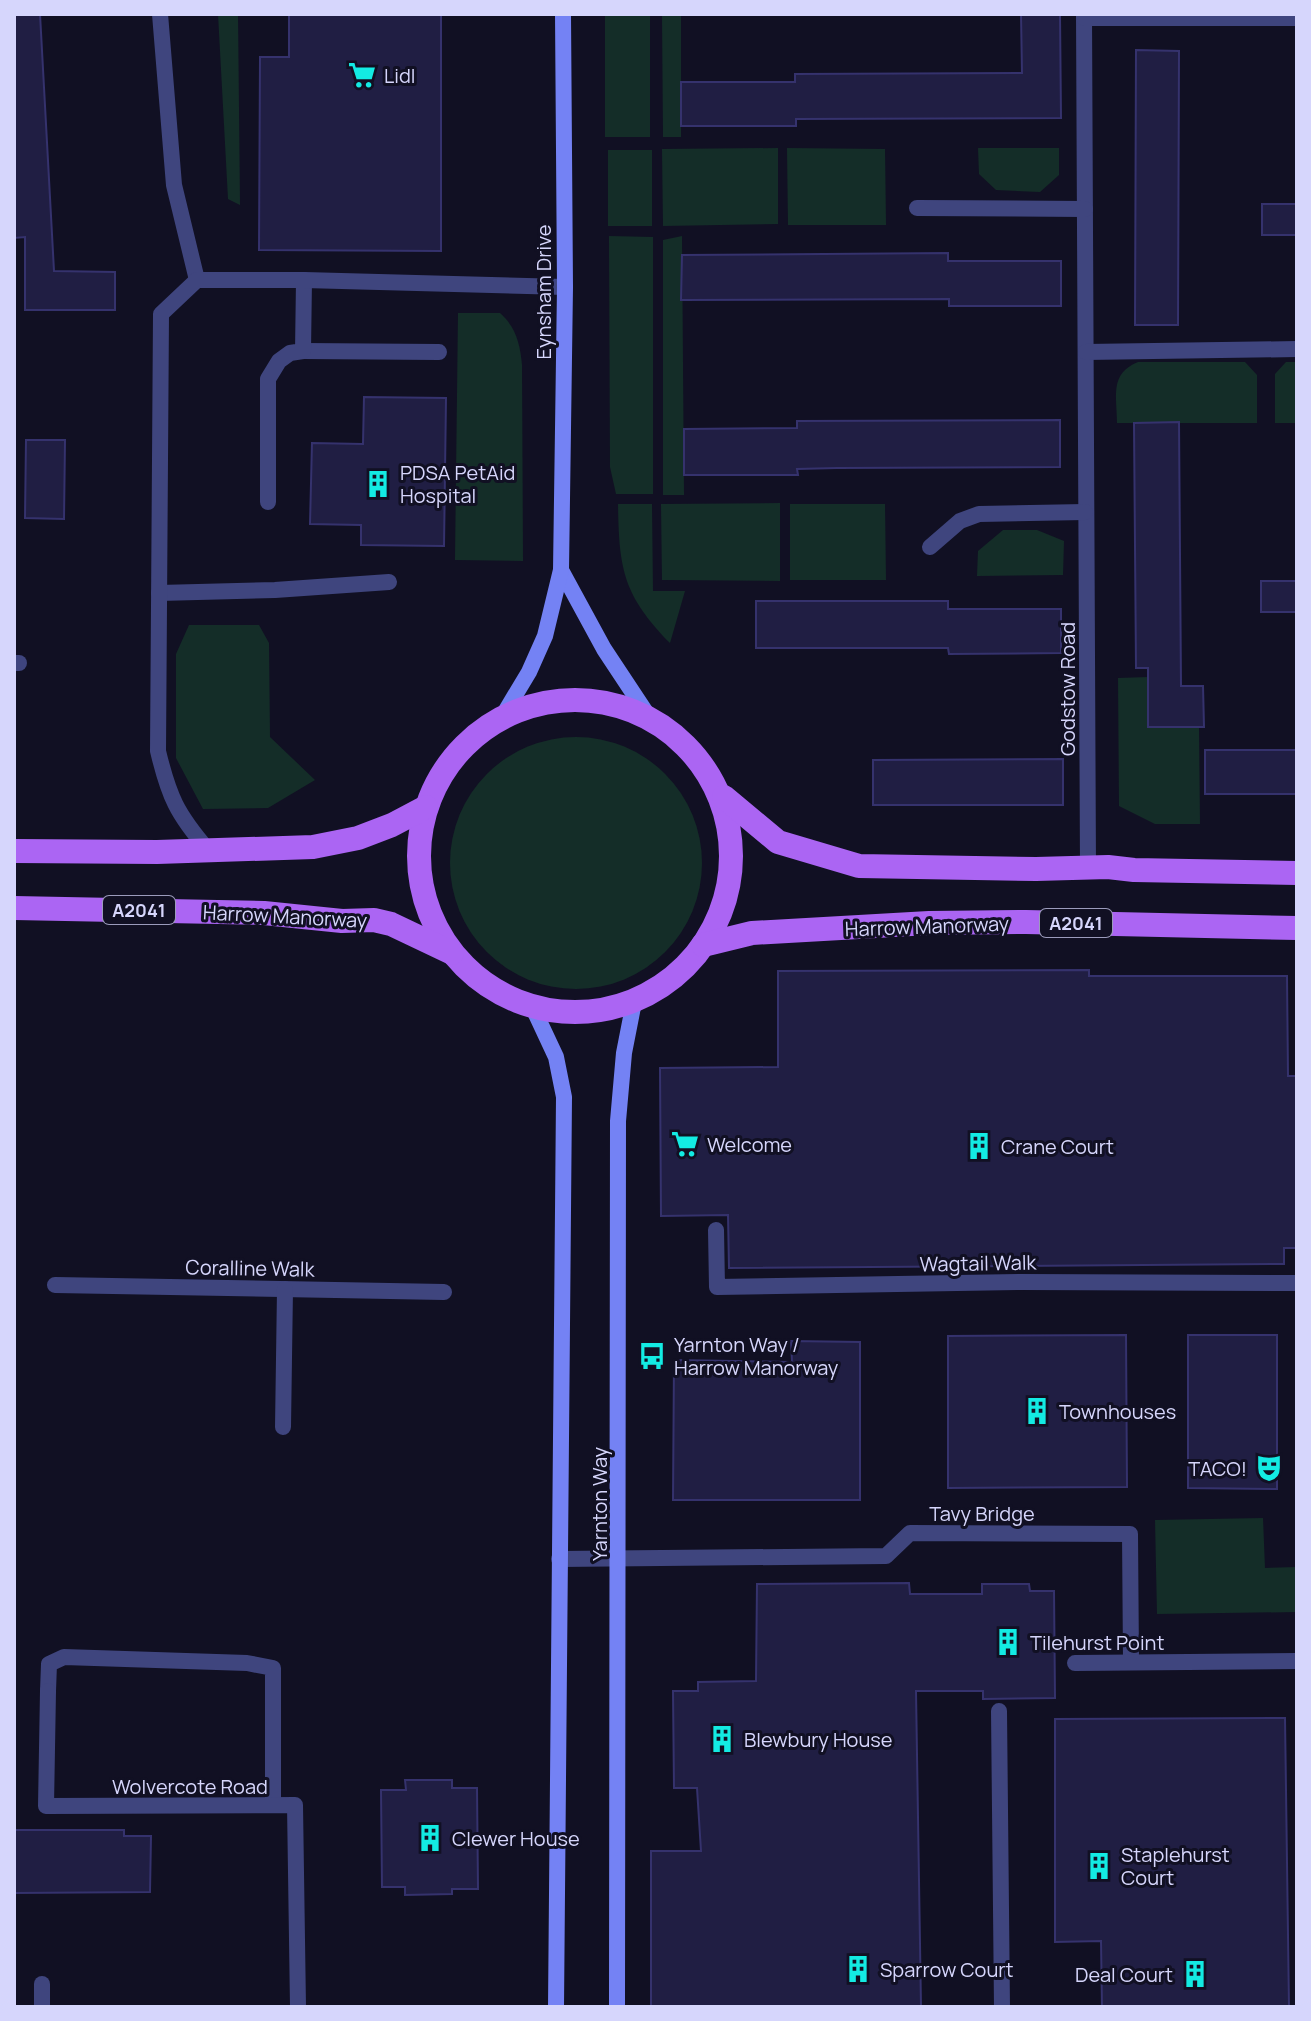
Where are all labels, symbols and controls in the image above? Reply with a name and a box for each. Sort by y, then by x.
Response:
supermarket icon: Lidl [347,60,377,90]
place label: Lidl [384,62,415,89]
street label: Eynsham Drive [530,224,557,360]
place label: PDSA PetAid Hospital [400,459,515,509]
building icon: PDSA PetAid Hospital [363,469,393,499]
street label: Godstow Road [1054,622,1081,756]
road number: A2041 [103,896,175,924]
street label: Harrow Manorway [202,898,368,934]
road number: A2041 [1040,909,1112,937]
street label: Harrow Manorway [844,910,1010,942]
supermarket icon: Welcome [670,1129,700,1159]
place label: Welcome [707,1131,792,1158]
building icon: Crane Court [964,1131,994,1161]
place label: Crane Court [1001,1133,1114,1160]
street label: Wagtail Walk [919,1248,1038,1278]
street label: Coralline Walk [185,1253,316,1283]
place label: Yarnton Way / Harrow Manorway [674,1331,839,1381]
bus stop icon: Yarnton Way / Harrow Manorway [637,1341,667,1371]
building icon: Townhouses [1022,1396,1052,1426]
place label: Townhouses [1059,1398,1176,1425]
street label: Yarnton Way [586,1447,613,1561]
theatre icon: TACO! [1254,1453,1284,1483]
place label: TACO! [1188,1455,1247,1482]
street label: Tavy Bridge [929,1500,1035,1527]
building icon: Tilehurst Point [993,1627,1023,1657]
place label: Tilehurst Point [1030,1629,1164,1656]
building icon: Blewbury House [707,1724,737,1754]
place label: Blewbury House [744,1726,893,1753]
street label: Wolvercote Road [112,1773,268,1800]
building icon: Clewer House [415,1823,445,1853]
place label: Clewer House [452,1825,580,1852]
place label: Staplehurst Court [1121,1841,1230,1891]
building icon: Staplehurst Court [1084,1851,1114,1881]
building icon: Sparrow Court [843,1954,873,1984]
place label: Sparrow Court [880,1956,1014,1983]
building icon: Deal Court [1180,1959,1210,1989]
place label: Deal Court [1075,1961,1173,1988]

